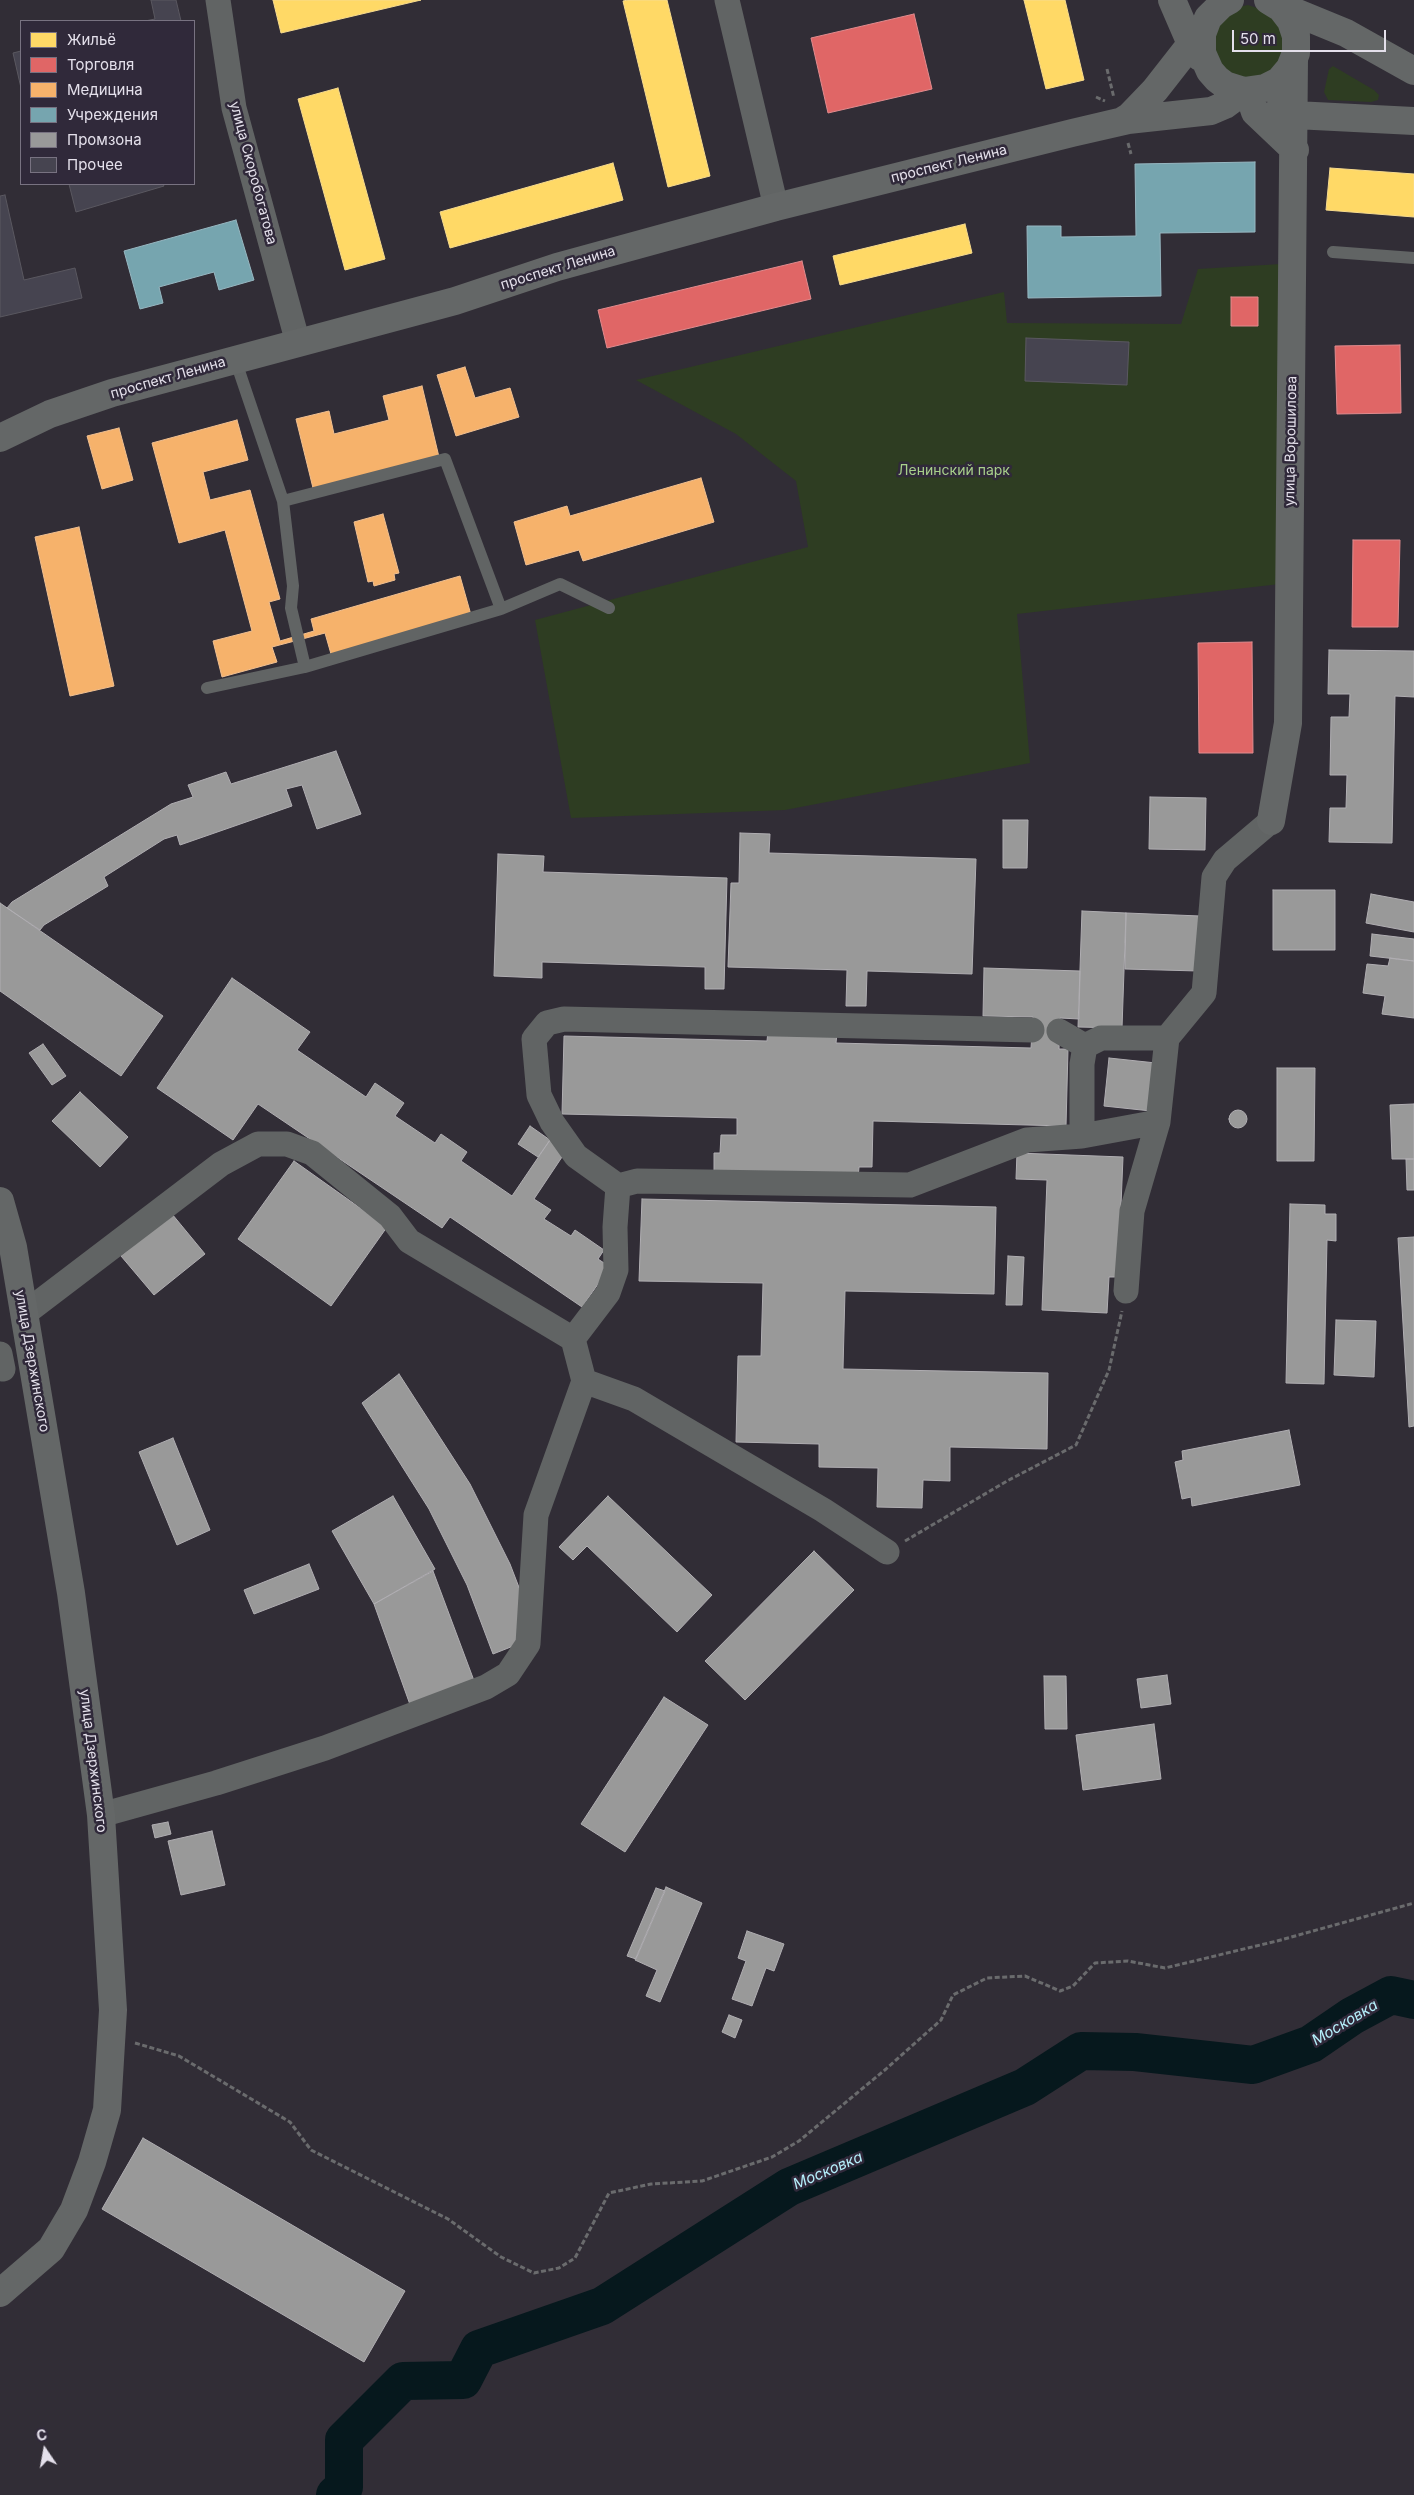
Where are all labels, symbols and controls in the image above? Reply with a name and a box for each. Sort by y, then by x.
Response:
legend [20,20,195,185]
scale bar [1234,20,1388,52]
text: 50 m [1240,29,1276,48]
text: Жильё [67,30,116,49]
text: Торговля [67,55,134,74]
text: Медицина [67,80,143,99]
street label: улица Скоробогатова [226,99,280,247]
text: Учреждения [67,105,158,124]
text: Промзона [67,130,142,149]
street label: проспект Ленина [889,141,1009,187]
text: Прочее [67,155,123,174]
street label: проспект Ленина [499,243,617,293]
street label: проспект Ленина [109,354,227,402]
street label: улица Ворошилова [1281,376,1301,506]
park label: Ленинский парк [898,463,1010,479]
street label: улица Дзержинского [11,1288,53,1434]
street label: улица Дзержинского [76,1688,110,1834]
water label: Московка [1309,1996,1381,2050]
water label: Московка [791,2148,865,2194]
north arrow [20,2425,70,2475]
text: С [35,2425,49,2444]

